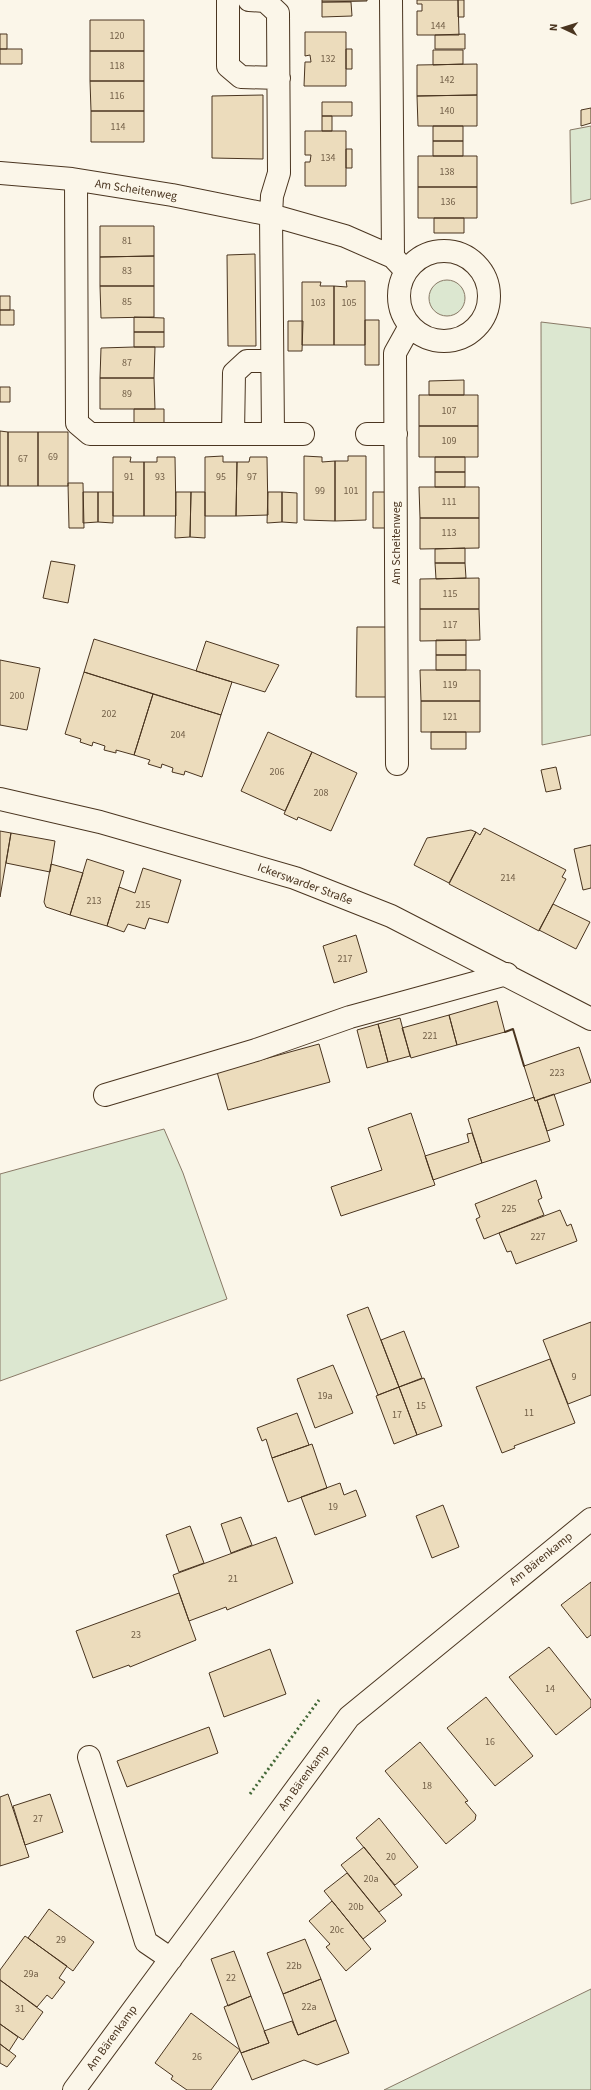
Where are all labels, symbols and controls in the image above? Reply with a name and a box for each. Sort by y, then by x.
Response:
north arrow [543,8,583,48]
house number: 144 [431,19,445,33]
text: N [546,23,561,32]
house number: 120 [110,29,124,43]
house number: 132 [321,52,335,66]
house number: 118 [110,59,124,73]
house number: 142 [440,73,454,87]
house number: 116 [110,89,124,103]
house number: 140 [440,104,454,118]
house number: 114 [111,120,125,134]
house number: 134 [321,151,335,165]
house number: 138 [440,165,454,179]
street label: Am Scheitenweg [94,175,178,205]
house number: 136 [441,195,455,209]
house number: 81 [122,234,132,248]
house number: 83 [122,264,132,278]
house number: 85 [122,295,132,309]
house number: 103 [311,296,325,310]
house number: 105 [342,296,356,310]
house number: 87 [122,356,132,370]
house number: 89 [122,387,132,401]
house number: 107 [442,404,456,418]
house number: 109 [442,434,456,448]
house number: 69 [48,450,58,464]
house number: 67 [18,452,28,466]
house number: 91 [124,470,134,484]
house number: 93 [155,470,165,484]
house number: 95 [216,470,226,484]
house number: 97 [247,470,257,484]
house number: 99 [315,484,325,498]
house number: 101 [344,484,358,498]
house number: 111 [442,495,456,509]
street label: Am Scheitenweg [388,501,405,585]
house number: 113 [442,526,456,540]
house number: 115 [443,587,457,601]
house number: 117 [443,618,457,632]
house number: 119 [443,678,457,692]
house number: 200 [10,689,24,703]
house number: 202 [102,707,116,721]
house number: 121 [443,710,457,724]
house number: 204 [171,728,185,742]
house number: 206 [270,765,284,779]
house number: 208 [314,786,328,800]
street label: Ickerswarder Straße [255,859,355,909]
house number: 214 [501,871,515,885]
house number: 213 [87,894,101,908]
house number: 215 [136,898,150,912]
house number: 217 [338,952,352,966]
house number: 221 [423,1029,437,1043]
house number: 223 [550,1066,564,1080]
house number: 225 [502,1202,516,1216]
house number: 227 [531,1230,545,1244]
house number: 9 [572,1370,577,1384]
house number: 19a [318,1389,332,1403]
house number: 15 [416,1399,426,1413]
house number: 11 [524,1406,534,1420]
house number: 17 [392,1408,402,1422]
house number: 19 [328,1500,338,1514]
street label: Am Bärenkamp [506,1528,577,1590]
house number: 21 [228,1572,238,1586]
house number: 23 [131,1628,141,1642]
house number: 14 [545,1682,555,1696]
house number: 16 [485,1735,495,1749]
street label: Am Bärenkamp [274,1742,334,1814]
house number: 18 [422,1779,432,1793]
house number: 27 [33,1812,43,1826]
house number: 20 [386,1850,396,1864]
house number: 20a [364,1872,378,1886]
house number: 20b [348,1900,364,1914]
house number: 20c [330,1923,345,1937]
house number: 29 [56,1933,66,1947]
house number: 22b [286,1959,302,1973]
house number: 29a [24,1967,38,1981]
house number: 22 [226,1971,236,1985]
house number: 22a [302,2000,316,2014]
house number: 31 [15,2002,25,2016]
street label: Am Bärenkamp [82,2002,142,2074]
house number: 26 [192,2050,202,2064]

